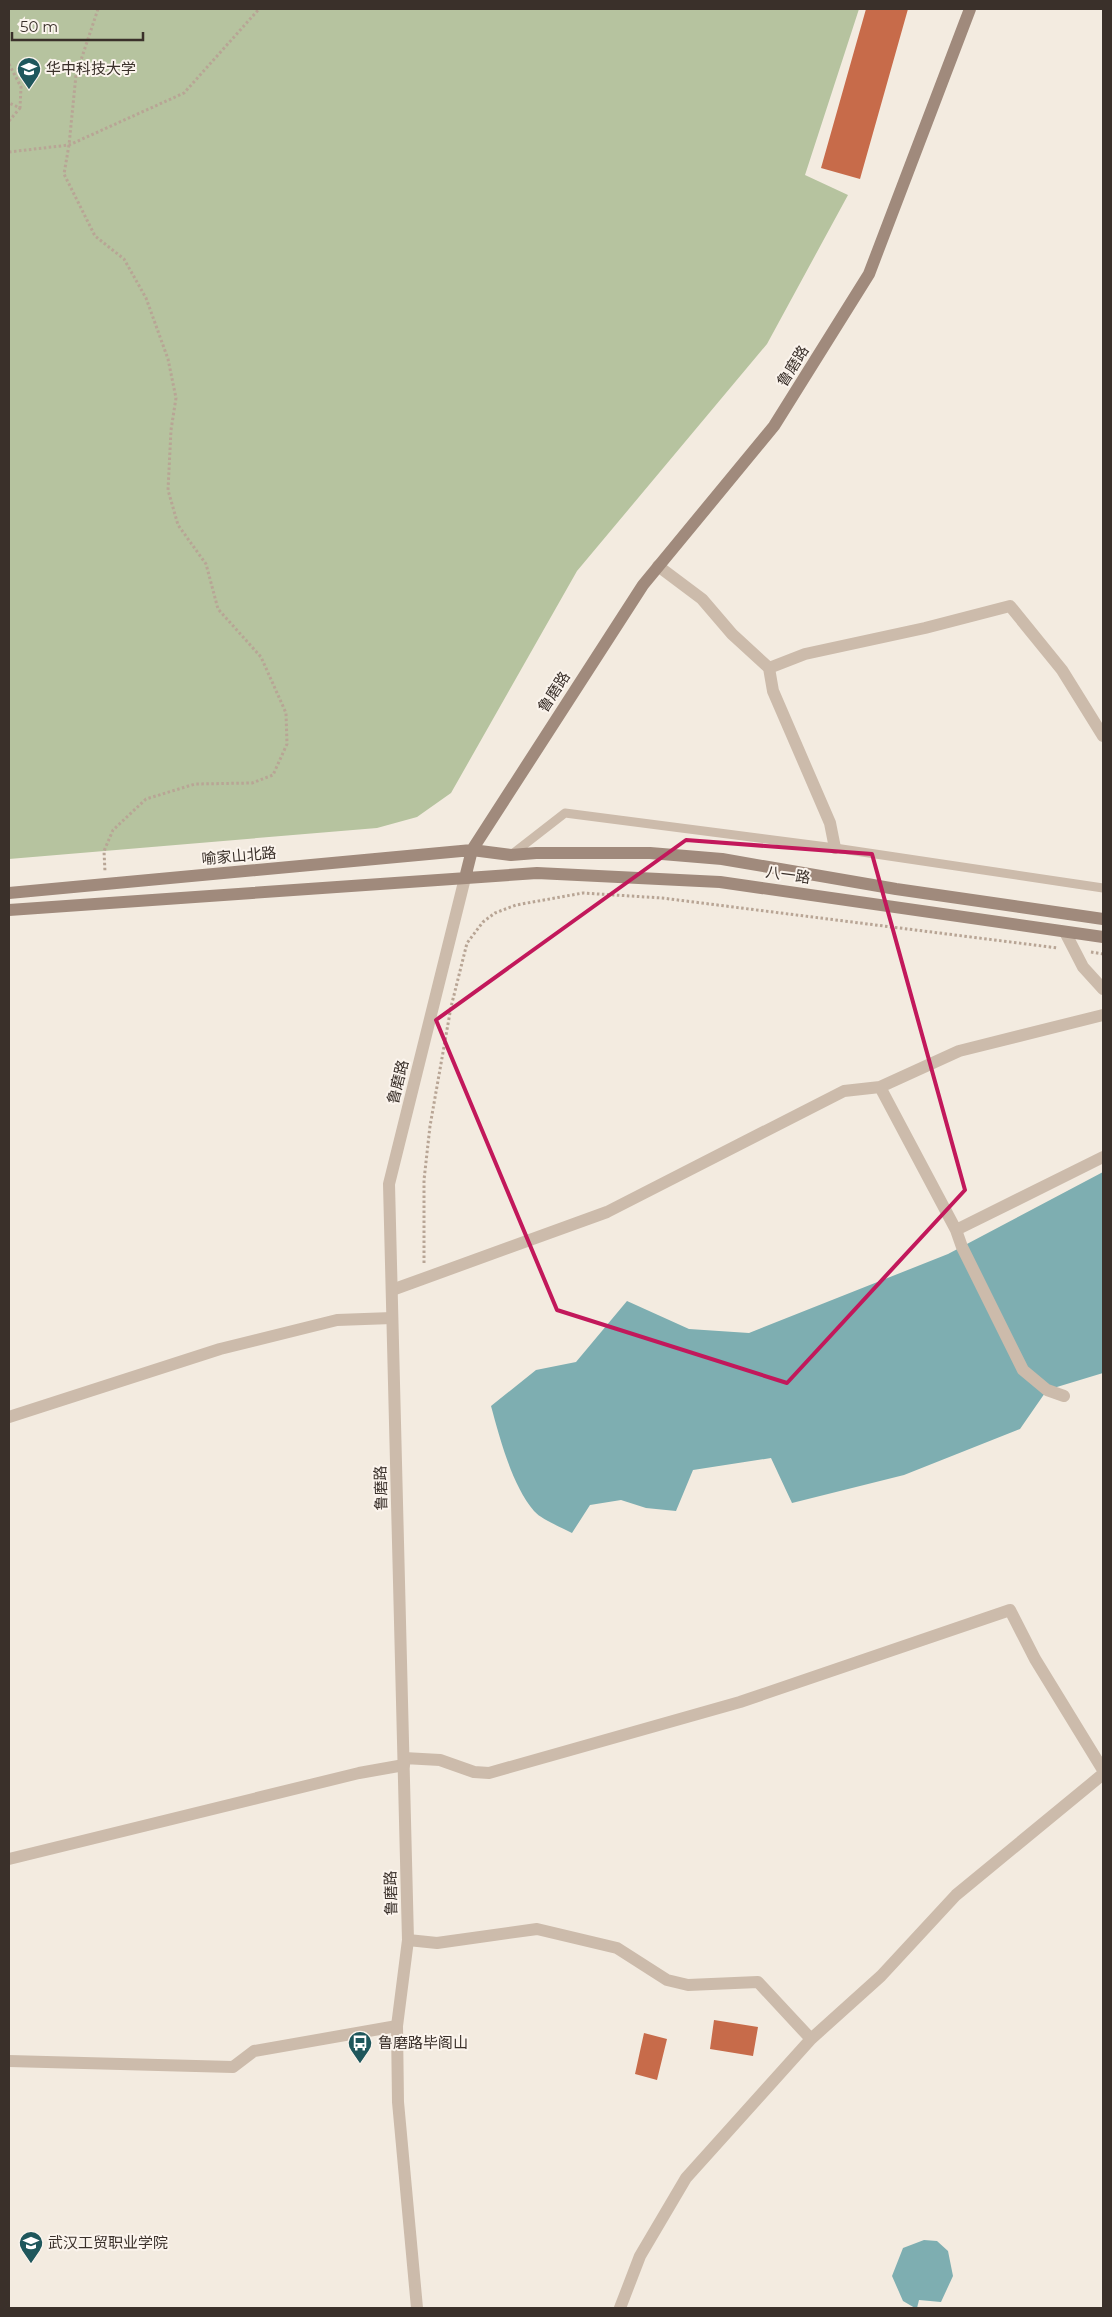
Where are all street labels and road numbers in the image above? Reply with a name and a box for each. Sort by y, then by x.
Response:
street label: 鲁磨路 [773,342,813,390]
street label: 鲁磨路 [533,668,574,716]
street label: 喻家山北路 [201,843,277,868]
street label: 八一路 [764,862,812,887]
street label: 鲁磨路 [383,1058,412,1106]
street label: 鲁磨路 [371,1465,390,1511]
street label: 鲁磨路 [381,1870,400,1916]

